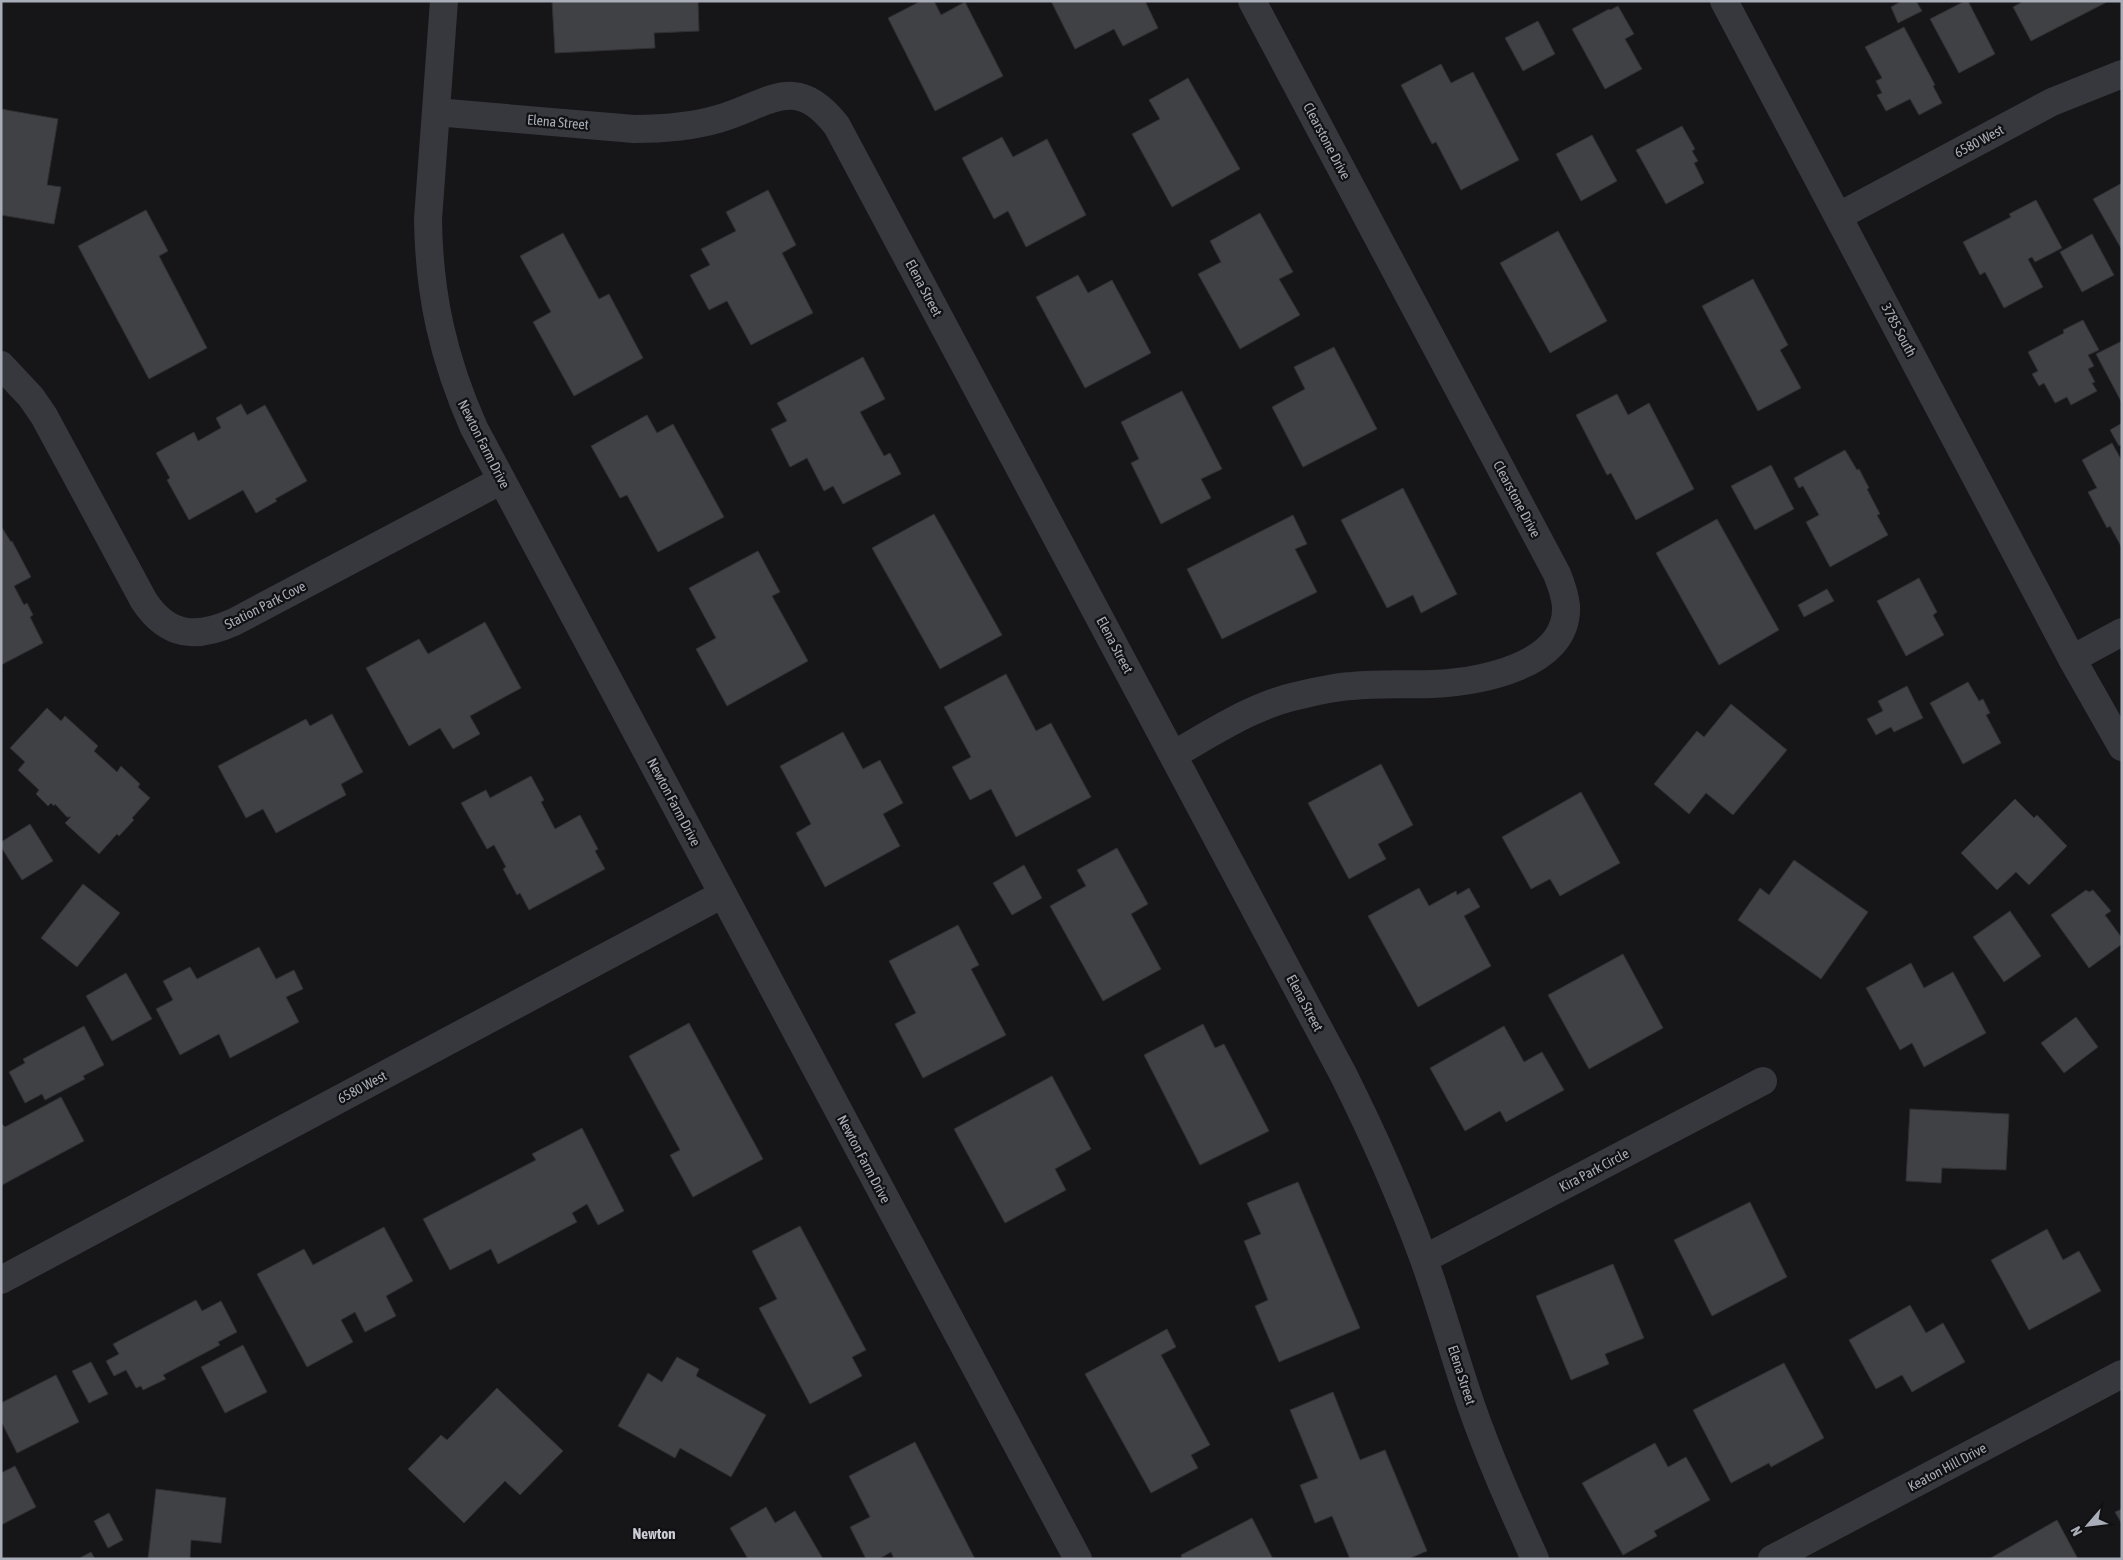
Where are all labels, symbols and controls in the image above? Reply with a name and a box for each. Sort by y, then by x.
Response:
street label: Clearstone Drive [1300,100,1354,182]
street label: Elena Street [527,111,589,133]
street label: 6580 West [1952,121,2006,161]
street label: Elena Street [902,257,946,319]
street label: 3785 South [1878,301,1920,359]
street label: Newton Farm Drive [455,397,513,491]
street label: Clearstone Drive [1490,458,1544,540]
street label: Station Park Cove [222,578,308,632]
street label: Elena Street [1093,614,1137,676]
street label: Newton Farm Drive [644,755,704,849]
street label: Elena Street [1283,972,1327,1034]
street label: 6580 West [335,1067,389,1107]
street label: Newton Farm Drive [834,1112,894,1206]
street label: Kira Park Circle [1557,1145,1631,1195]
street label: Elena Street [1445,1343,1479,1407]
street label: Keaton Hill Drive [1905,1440,1989,1494]
north arrow [2063,1500,2113,1550]
text: N [2068,1524,2086,1539]
district label: Newton [633,1525,675,1542]

